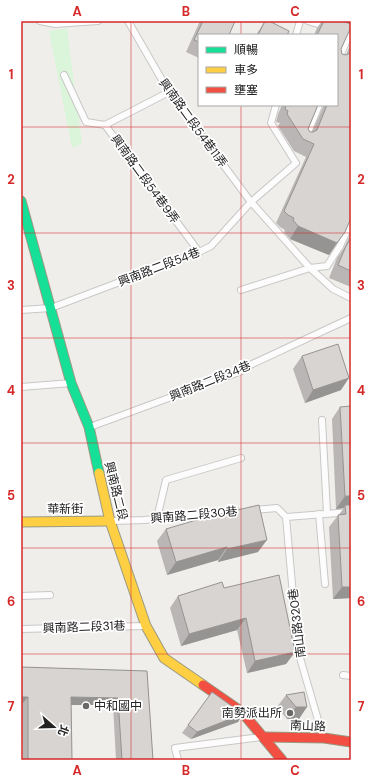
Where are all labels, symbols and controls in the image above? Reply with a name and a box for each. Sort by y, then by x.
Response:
text: A [72,3,82,20]
text: B [182,3,190,20]
text: C [290,3,300,20]
legend [198,34,338,106]
text: 順暢 [234,42,258,58]
text: 車多 [234,62,258,78]
text: 1 [9,66,13,83]
text: 1 [359,66,363,83]
street label: 興南路二段54巷11弄 [155,75,231,171]
text: 壅塞 [234,82,258,98]
street label: 興南路二段54巷9弄 [107,131,183,227]
text: 2 [7,171,15,188]
text: 2 [357,171,365,188]
street label: 興南路二段54巷 [116,244,202,290]
text: 3 [7,277,15,294]
text: 3 [357,277,365,294]
street label: 興南路二段34巷 [167,357,253,405]
text: 4 [7,382,15,399]
text: 4 [357,382,365,399]
street label: 興南路二段 [101,460,131,522]
text: 5 [7,487,15,504]
text: 5 [357,487,365,504]
street label: 華新街 [47,501,83,517]
street label: 興南路二段30巷 [150,503,238,527]
street label: 南山路320巷 [285,587,309,659]
text: 6 [7,593,15,610]
text: 6 [357,593,365,610]
street label: 興南路二段31巷 [42,618,126,636]
text: 7 [8,698,15,715]
place label: 中和國中 [94,698,142,714]
text: 7 [358,698,365,715]
marker: 中和國中 [81,701,91,711]
place label: 南勢派出所 [222,705,282,721]
north arrow [34,707,74,747]
marker: 南勢派出所 [285,708,295,718]
street label: 南山路 [290,717,326,735]
text: 北 [55,723,72,738]
text: A [72,762,82,779]
text: B [182,762,190,779]
text: C [290,762,300,779]

